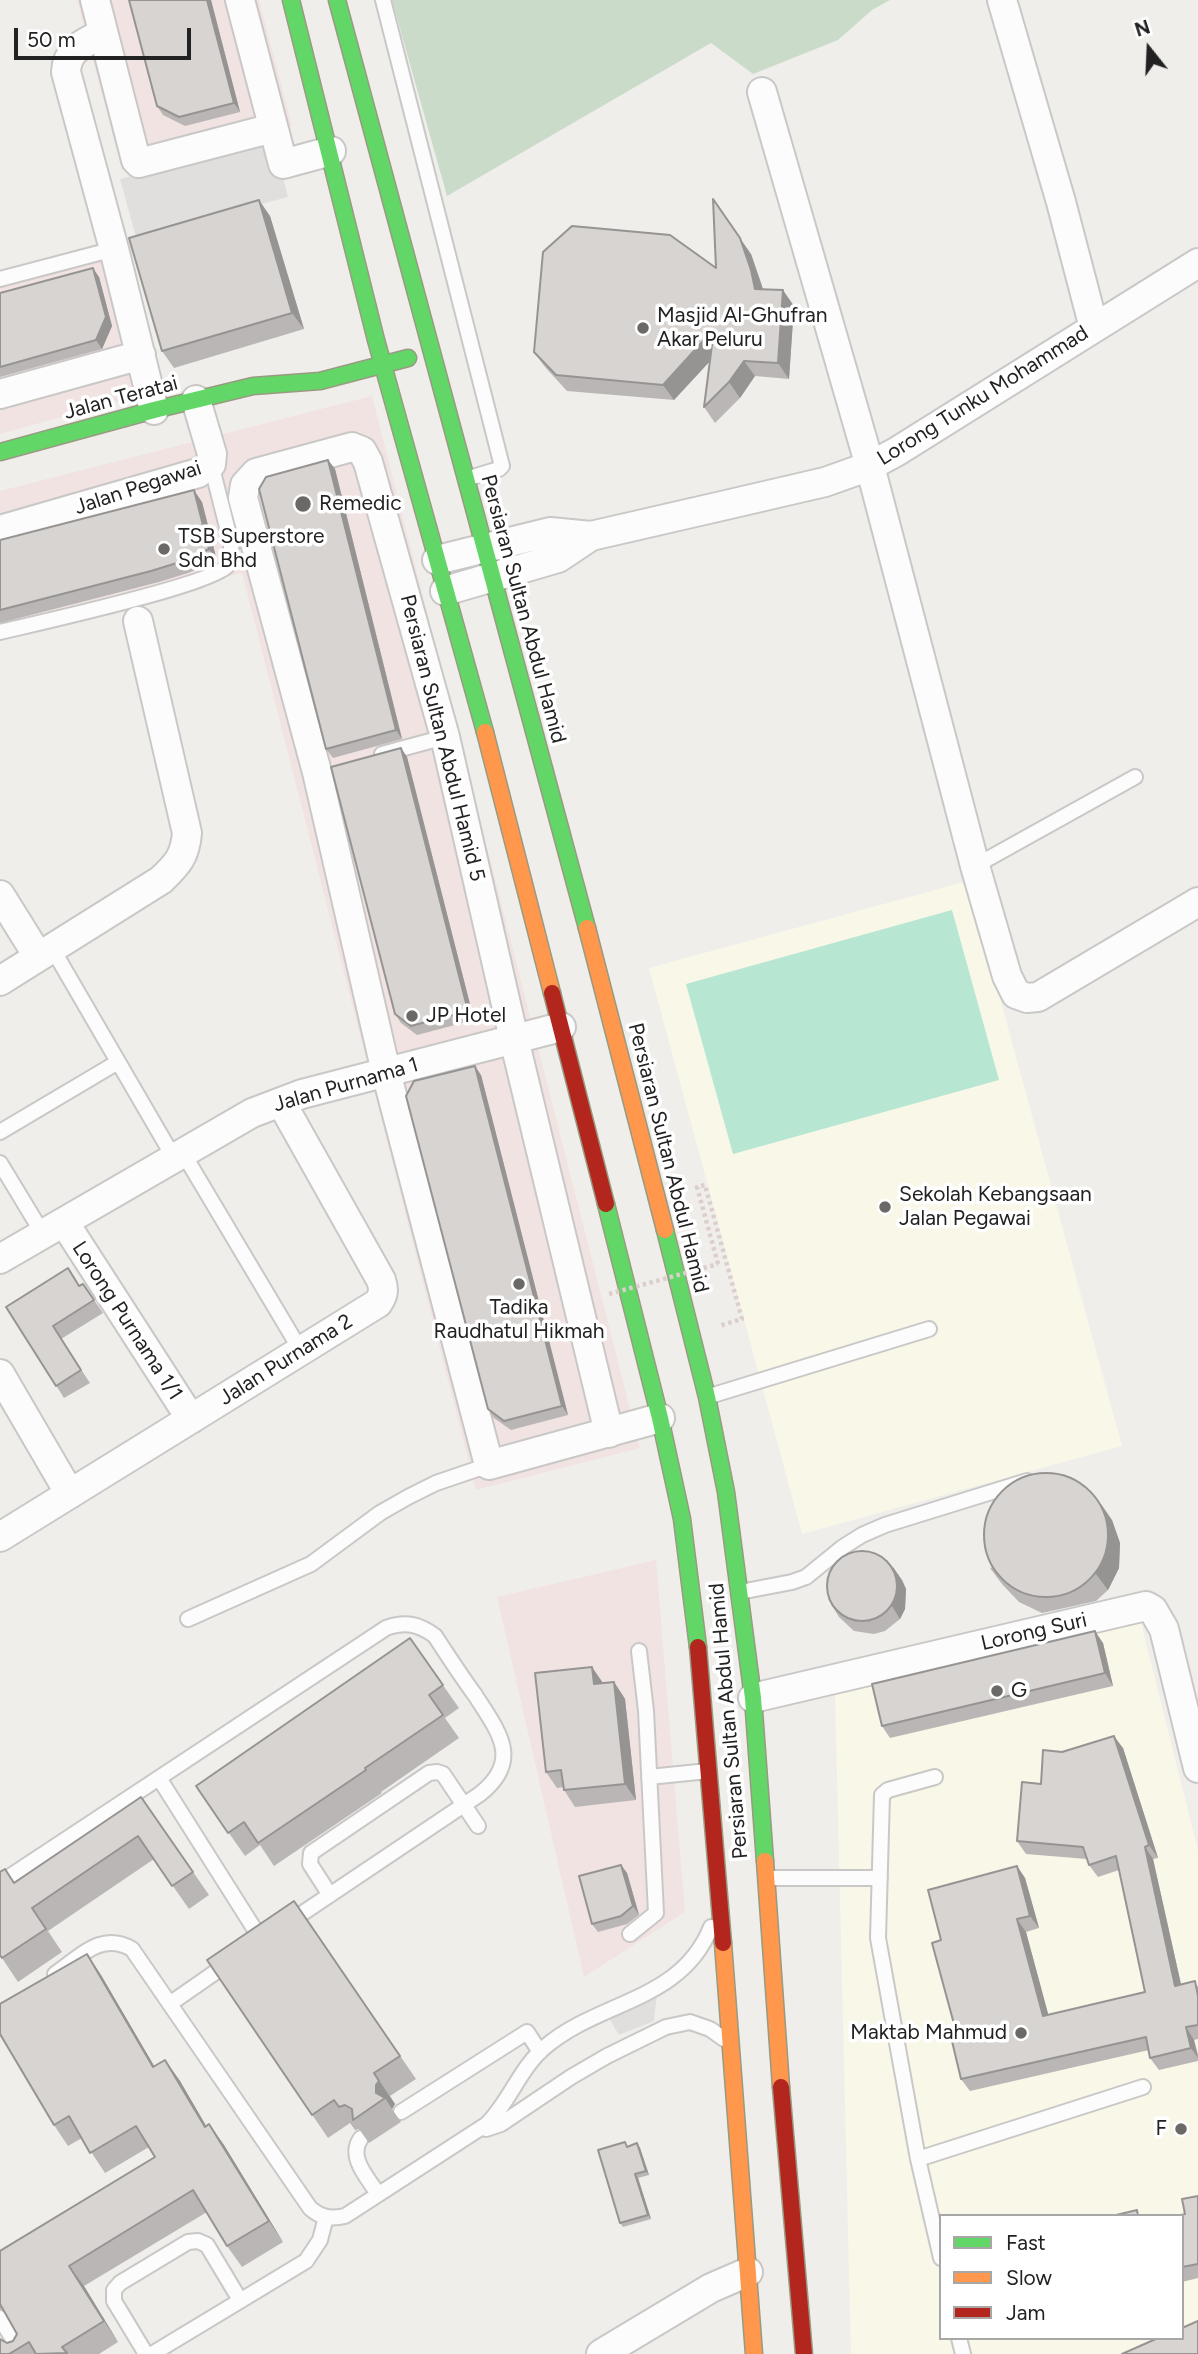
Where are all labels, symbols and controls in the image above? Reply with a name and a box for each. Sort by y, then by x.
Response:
scale bar [18,14,194,58]
north arrow [1114,14,1184,84]
text: N [1132,15,1153,42]
text: 50 m [27,27,76,52]
place label: Masjid Al-Ghufran Akar Peluru [657,303,828,353]
marker: Masjid Al-Ghufran Akar Peluru [635,320,651,336]
street label: Lorong Tunku Mohammad [873,321,1093,471]
street label: Jalan Teratai [61,371,181,425]
street label: Jalan Pegawai [71,456,205,520]
street label: Persiaran Sultan Abdul Hamid [475,472,571,746]
place label: Remedic [319,491,401,517]
marker: Remedic [293,494,313,514]
place label: TSB Superstore Sdn Bhd [178,524,325,574]
marker: TSB Superstore Sdn Bhd [156,541,172,557]
street label: Persiaran Sultan Abdul Hamid 5 [394,592,490,884]
place label: JP Hotel [426,1003,506,1029]
marker: JP Hotel [404,1008,420,1024]
street label: Persiaran Sultan Abdul Hamid [622,1020,714,1296]
street label: Jalan Purnama 1 [271,1052,421,1118]
place label: Sekolah Kebangsaan Jalan Pegawai [899,1182,1092,1232]
marker: Sekolah Kebangsaan Jalan Pegawai [877,1199,893,1215]
street label: Lorong Purnama 1/1 [66,1237,188,1405]
marker: Tadika Raudhatul Hikmah [511,1276,527,1292]
place label: Tadika Raudhatul Hikmah [434,1295,604,1345]
street label: Jalan Purnama 2 [215,1309,357,1411]
street label: Persiaran Sultan Abdul Hamid [704,1582,754,1860]
street label: Lorong Suri [978,1608,1090,1656]
place label: G [1011,1678,1027,1704]
marker: G [989,1683,1005,1699]
place label: Maktab Mahmud [850,2020,1007,2046]
marker: Maktab Mahmud [1013,2025,1029,2041]
place label: F [1156,2116,1167,2142]
marker: F [1173,2121,1189,2137]
legend [939,2214,1184,2340]
text: Fast [1006,2230,1046,2255]
text: Slow [1006,2265,1052,2290]
text: Jam [1006,2300,1045,2325]

